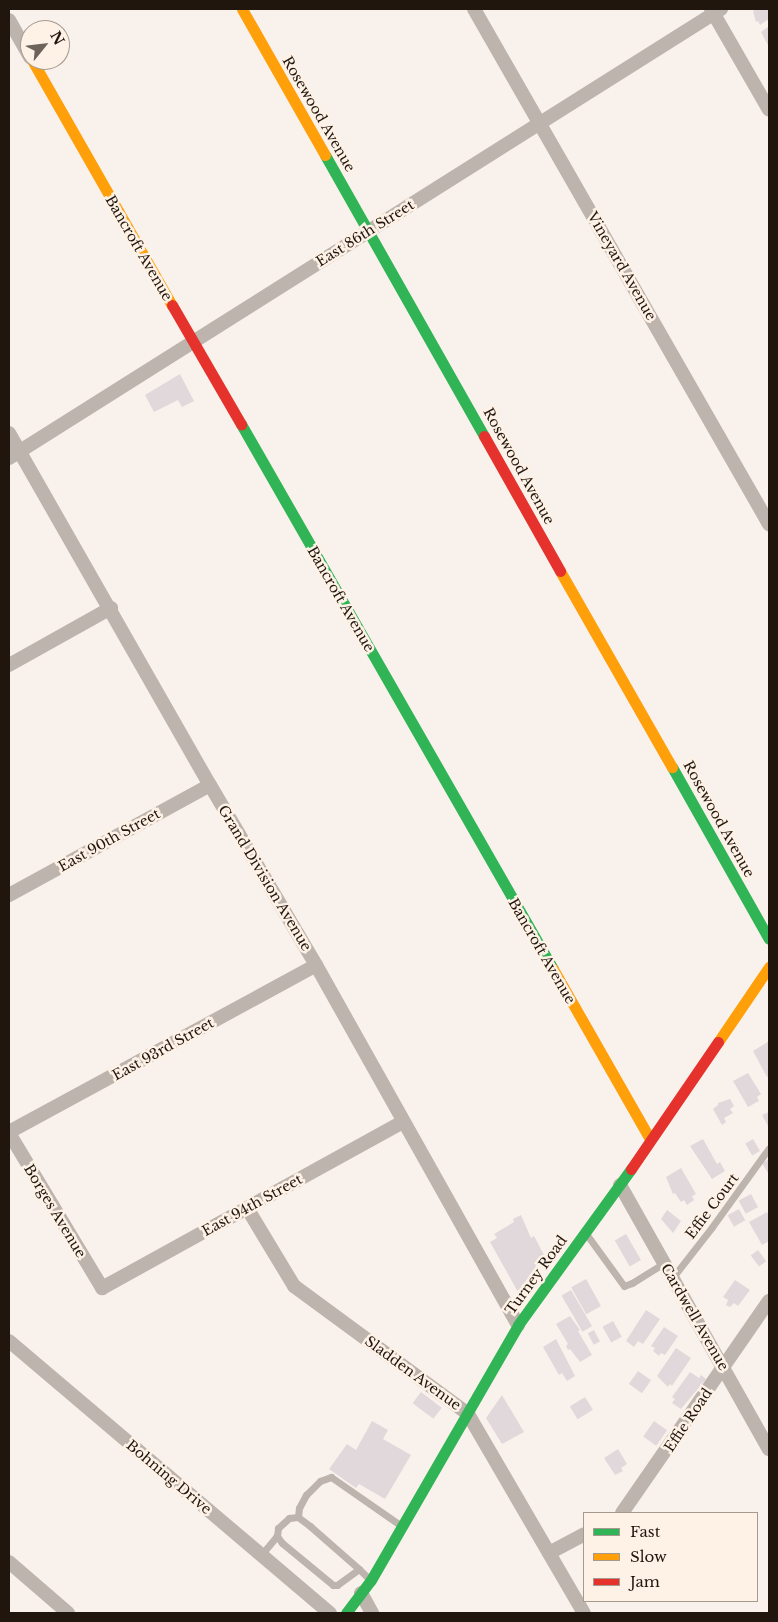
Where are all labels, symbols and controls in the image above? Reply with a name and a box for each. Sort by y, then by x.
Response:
north arrow [20,20,70,70]
text: N [46,28,68,48]
street label: Rosewood Avenue [279,53,359,175]
street label: Bancroft Avenue [102,192,176,304]
street label: East 86th Street [313,196,417,270]
street label: Vineyard Avenue [584,209,660,323]
street label: Rosewood Avenue [480,405,558,527]
street label: Bancroft Avenue [304,543,378,655]
street label: Rosewood Avenue [680,758,758,880]
street label: Grand Division Avenue [215,802,315,954]
street label: East 90th Street [55,805,163,875]
street label: Bancroft Avenue [505,895,579,1007]
street label: East 93rd Street [109,1014,217,1084]
street label: Borges Avenue [20,1161,90,1261]
street label: Effie Court [682,1170,742,1242]
street label: East 94th Street [199,1171,305,1239]
street label: Turney Road [502,1232,570,1318]
street label: Cardwell Avenue [657,1260,733,1374]
street label: Sladden Avenue [361,1332,465,1414]
street label: Effie Road [661,1385,715,1455]
street label: Bohning Drive [123,1436,215,1518]
legend [583,1512,758,1602]
text: Fast [630,1522,660,1541]
text: Slow [630,1547,667,1566]
text: Jam [630,1572,660,1591]

